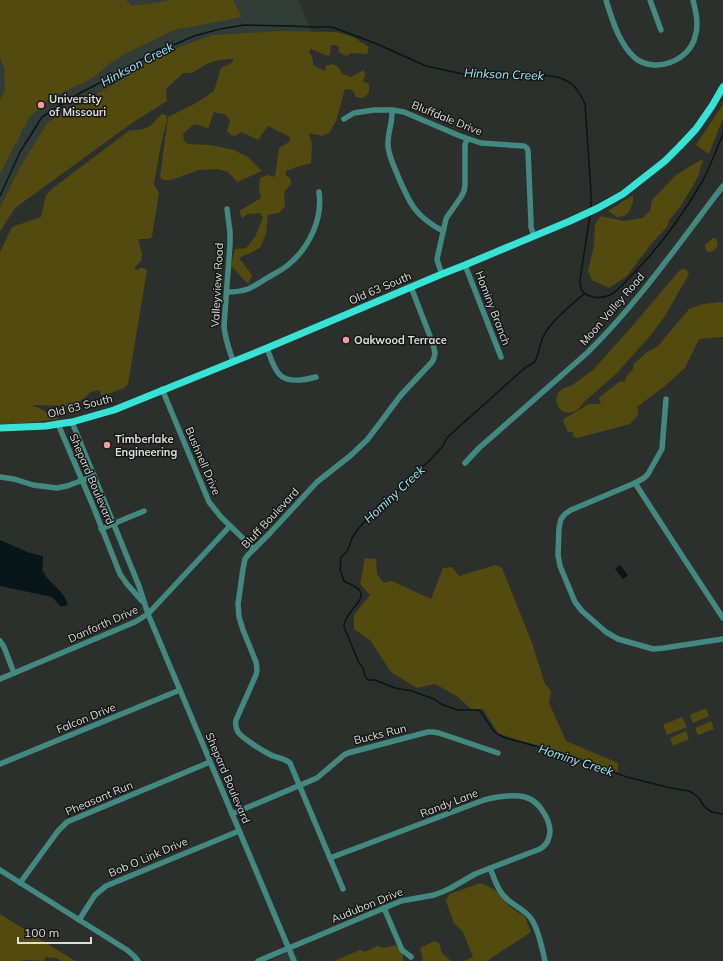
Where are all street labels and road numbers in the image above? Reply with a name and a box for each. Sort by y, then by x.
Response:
street label: Bluffdale Drive [410,98,484,139]
street label: Valleyview Road [208,242,226,328]
street label: Old 63 South [347,269,413,307]
street label: Hominy Branch [472,269,514,347]
street label: Moon Valley Road [577,270,647,348]
street label: Old 63 South [46,391,114,421]
street label: Bushnell Drive [182,425,224,497]
street label: Shepard Boulevard [67,431,117,527]
street label: Bluff Boulevard [238,485,302,551]
street label: Danforth Drive [66,602,140,646]
street label: Falcon Drive [54,700,118,736]
street label: Bucks Run [352,721,408,747]
street label: Shepard Boulevard [203,730,253,826]
street label: Pheasant Run [63,778,135,818]
street label: Randy Lane [418,786,480,820]
street label: Bob O Link Drive [106,834,190,880]
street label: Audubon Drive [329,884,405,926]

